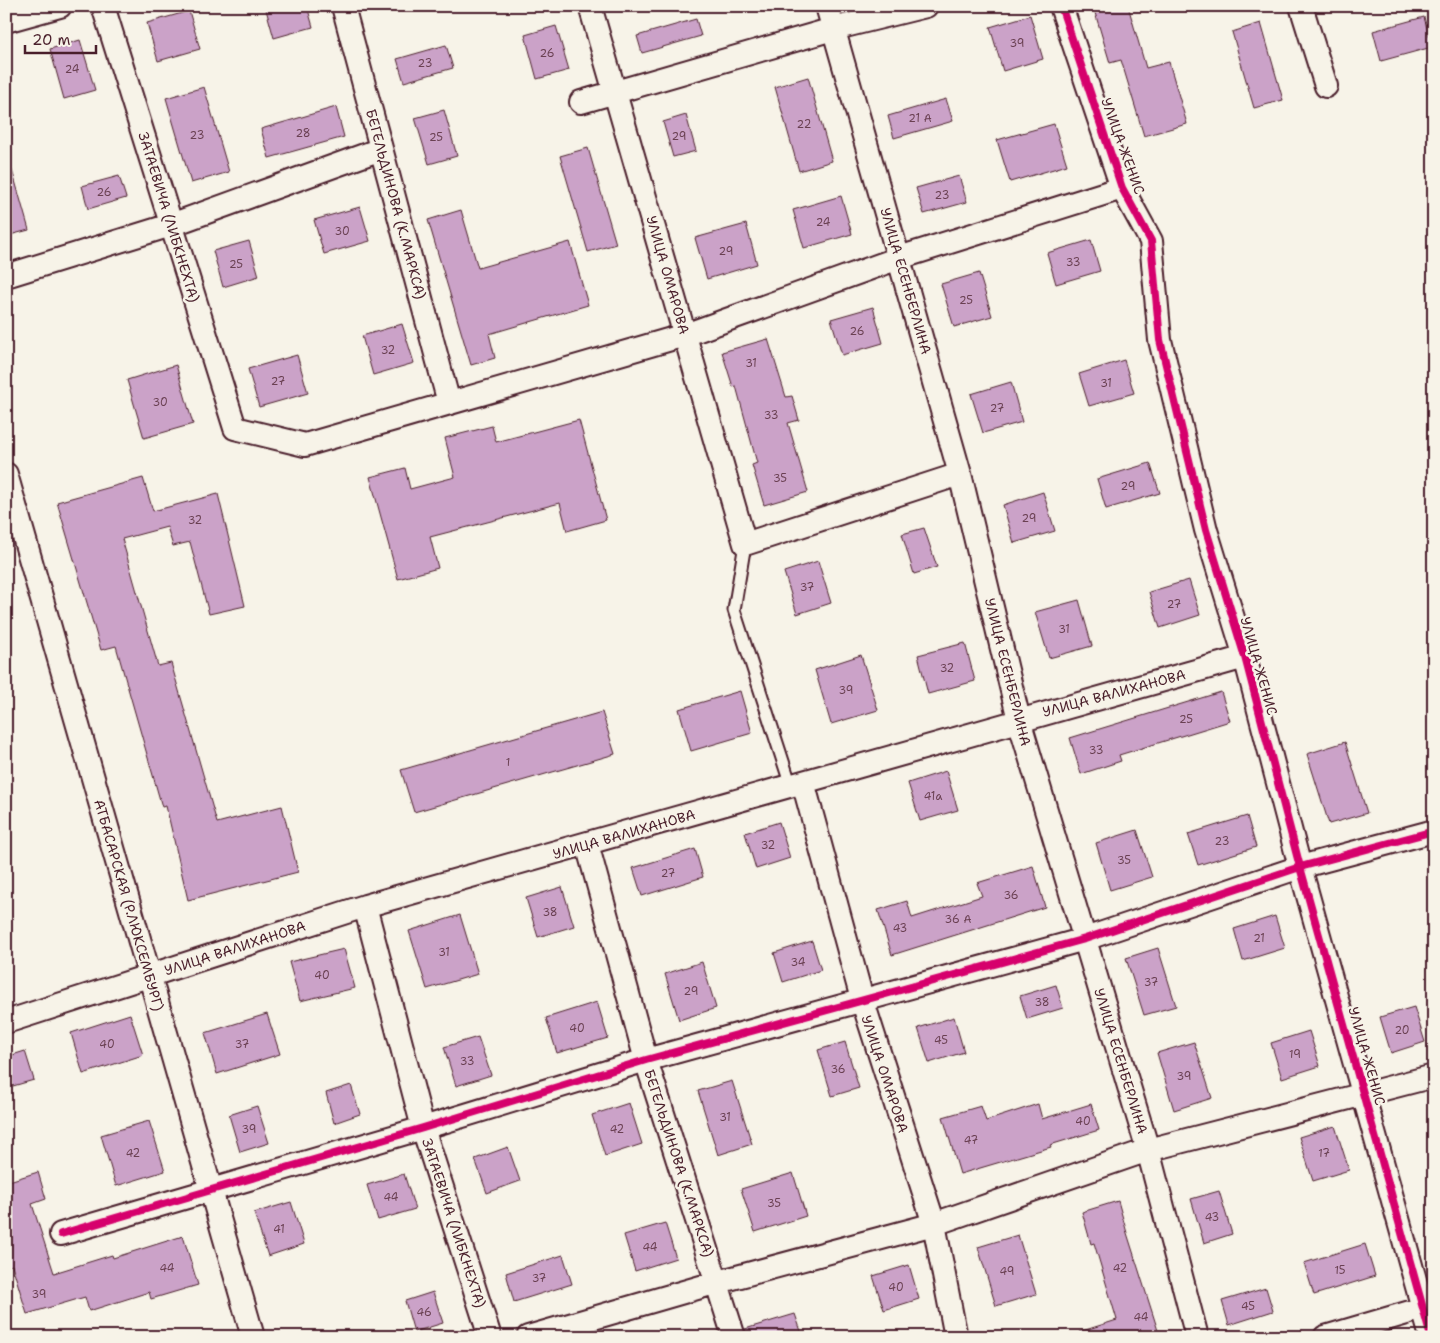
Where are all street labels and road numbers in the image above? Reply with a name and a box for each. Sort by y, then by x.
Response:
street label: УЛИЦА ЖЕНИС [1097,95,1149,197]
street label: БЕГЕЛЬДИНОВА (К.МАРКСА) [362,107,430,301]
street label: ЗАТАЕВИЧА (ЛИБКНЕХТА) [135,130,203,304]
street label: УЛИЦА ЕСЕНБЕРЛИНА [876,206,936,356]
street label: УЛИЦА ОМАРОВА [642,214,694,336]
street label: УЛИЦА ЕСЕНБЕРЛИНА [981,596,1035,748]
street label: УЛИЦА ЖЕНИС [1236,615,1282,717]
street label: УЛИЦА ВАЛИХАНОВА [1040,665,1188,721]
street label: АТБАСАРСКАЯ (Р.ЛЮКСЕМБУРГ) [90,797,168,1013]
street label: УЛИЦА ВАЛИХАНОВА [551,805,697,863]
street label: УЛИЦА ВАЛИХАНОВА [162,917,308,979]
street label: УЛИЦА ЕСЕНБЕРЛИНА [1090,986,1152,1136]
street label: УЛИЦА ЖЕНИС [1344,1005,1390,1107]
street label: УЛИЦА ОМАРОВА [857,1013,913,1135]
street label: БЕГЕЛЬДИНОВА (К.МАРКСА) [640,1067,718,1259]
street label: ЗАТАЕВИЧА (ЛИБКНЕХТА) [418,1136,490,1310]

